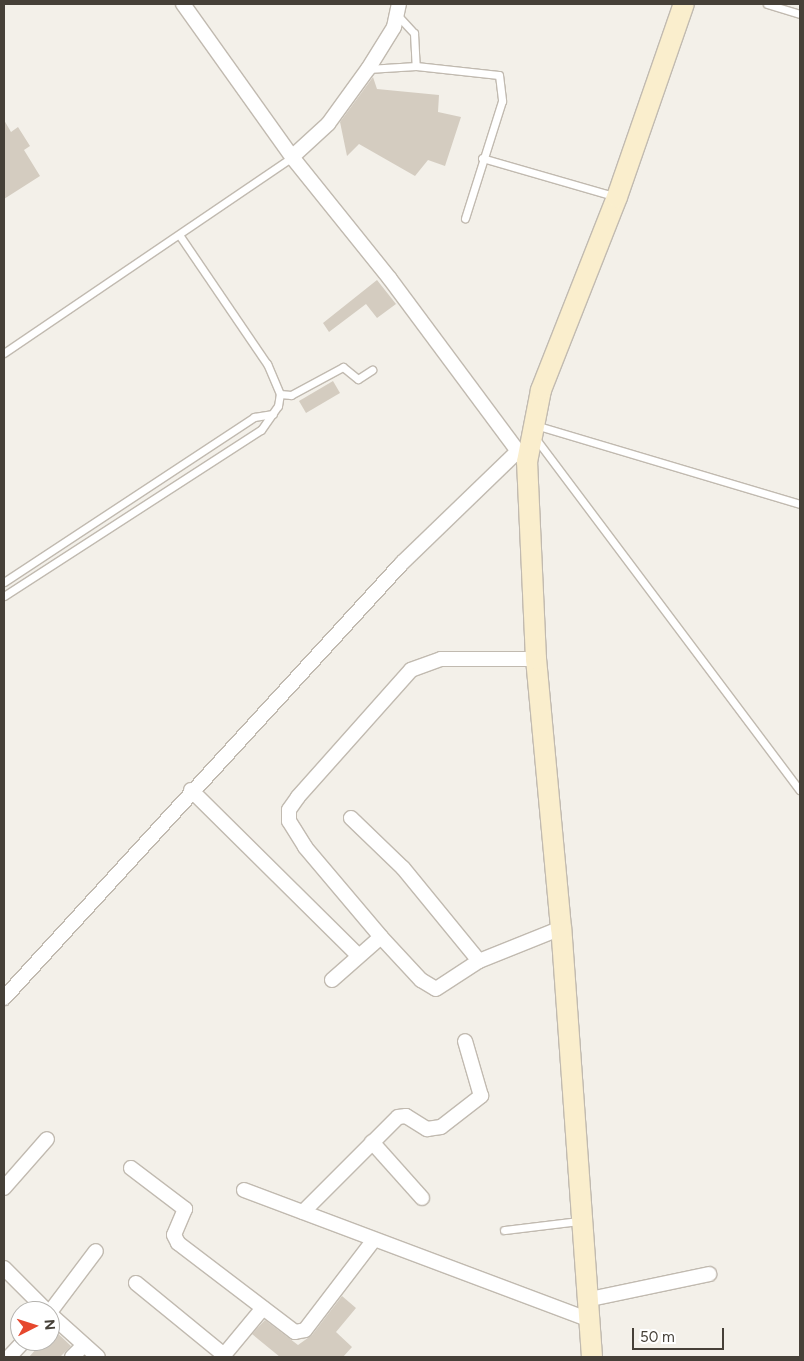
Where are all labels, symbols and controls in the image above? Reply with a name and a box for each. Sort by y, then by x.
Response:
north arrow [10,1301,60,1351]
scale bar [634,1318,726,1350]
text: N [41,1319,58,1331]
text: 50 m [640,1328,675,1346]

